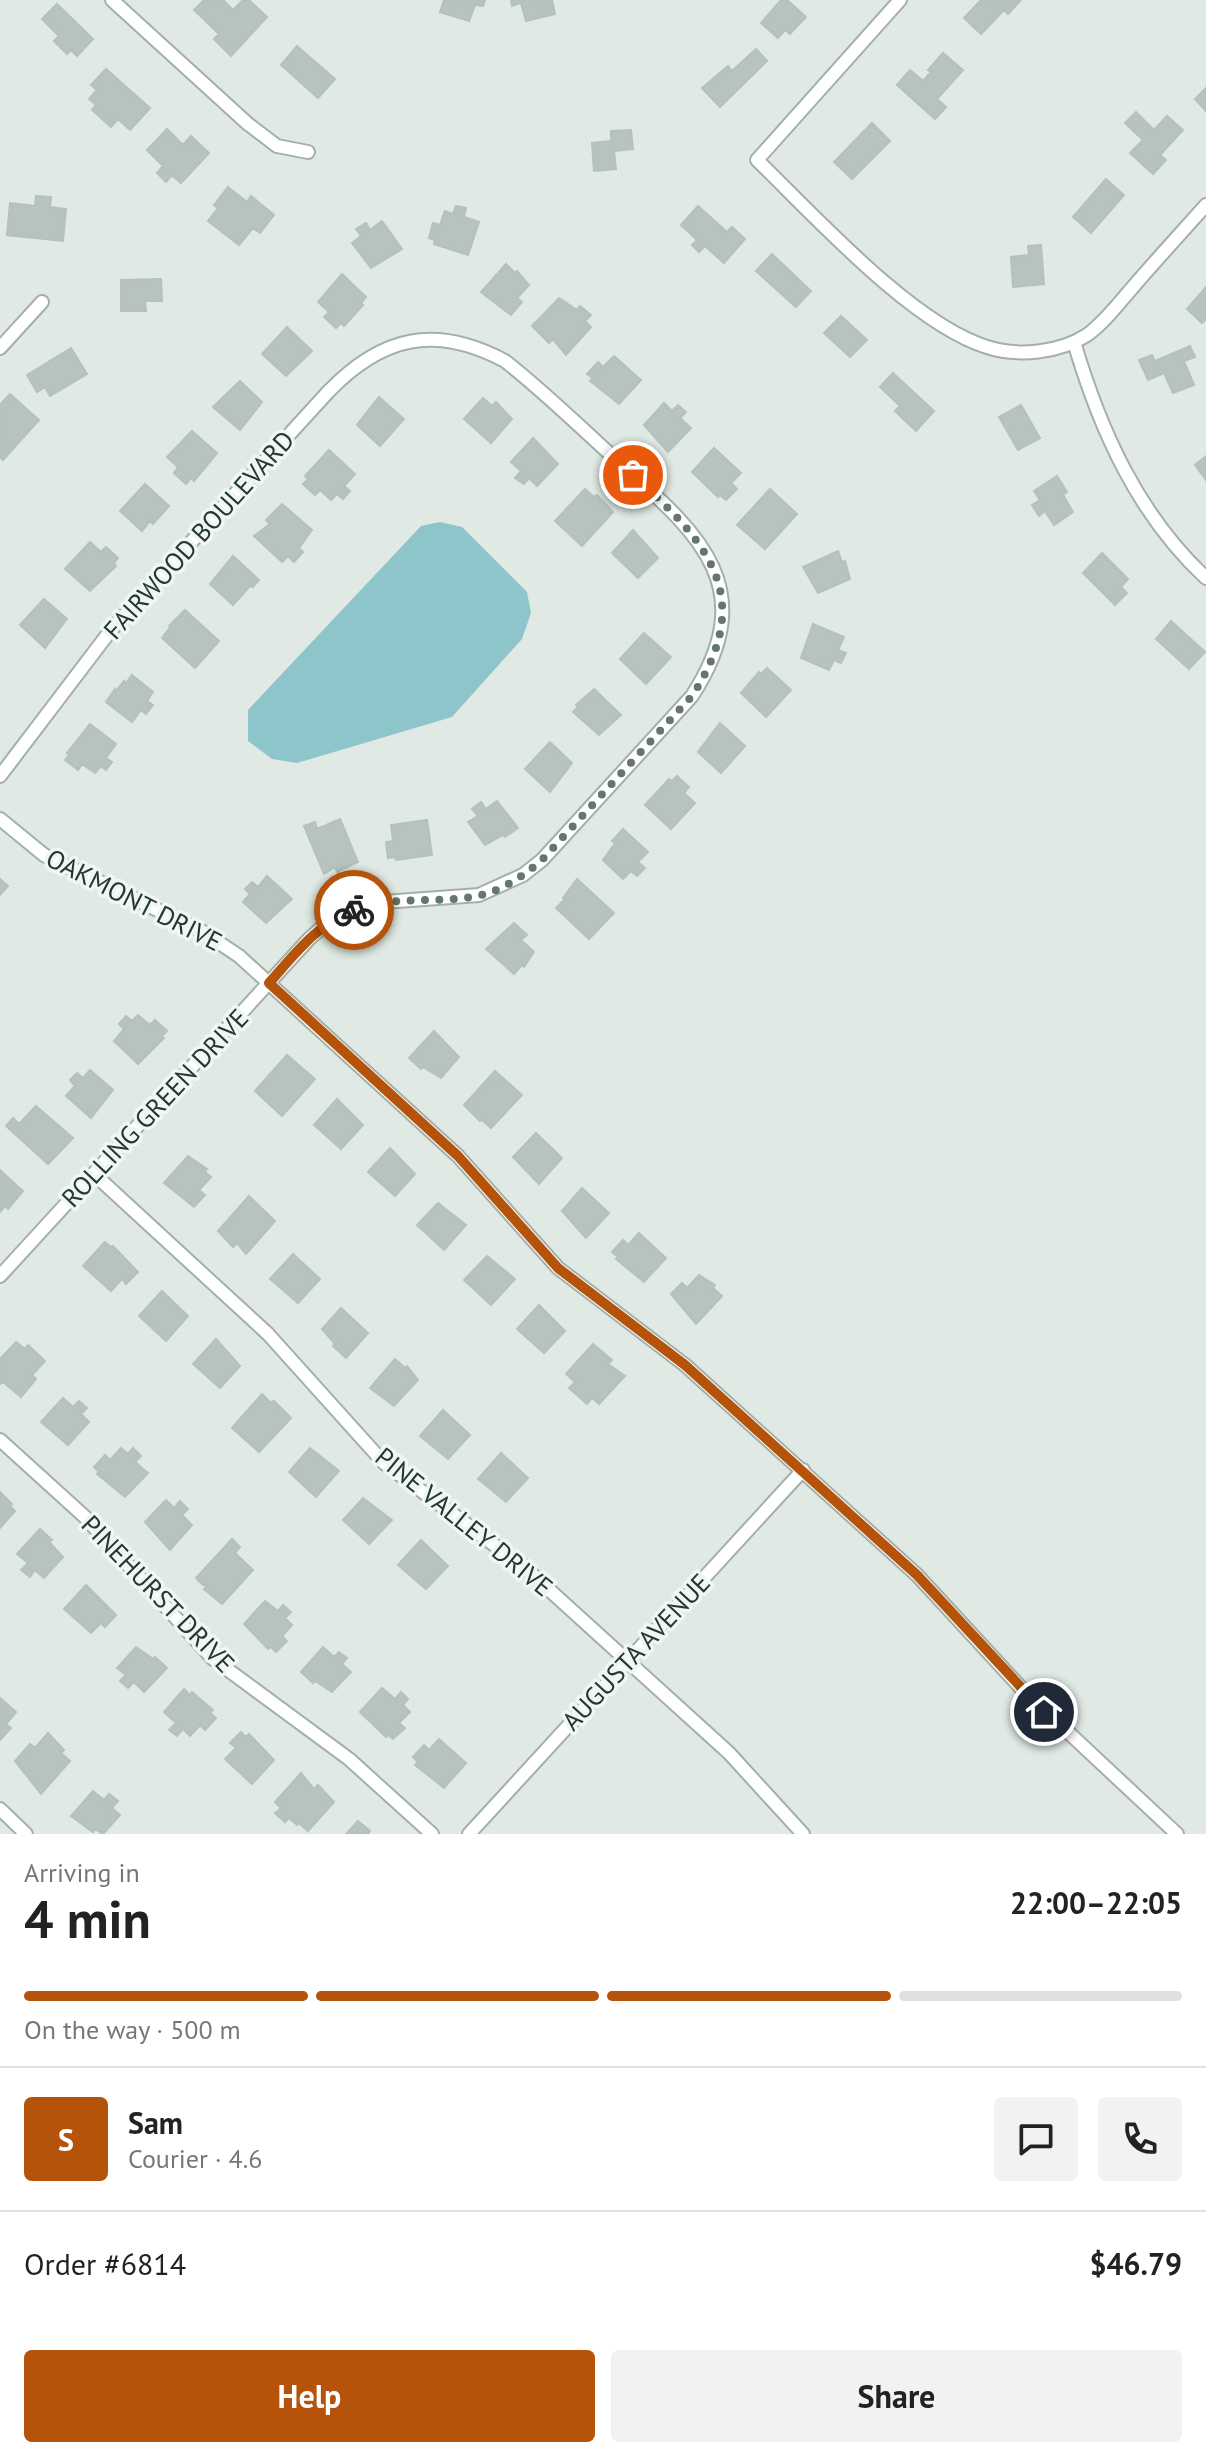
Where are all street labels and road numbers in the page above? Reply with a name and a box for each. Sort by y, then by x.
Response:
street label: FAIRWOOD BOULEVARD [96,423,301,646]
street label: OAKMONT DRIVE [41,841,228,958]
street label: ROLLING GREEN DRIVE [54,1002,255,1214]
street label: PINE VALLEY DRIVE [369,1440,560,1603]
street label: PINEHURST DRIVE [75,1508,242,1679]
street label: AUGUSTA AVENUE [554,1566,717,1737]

